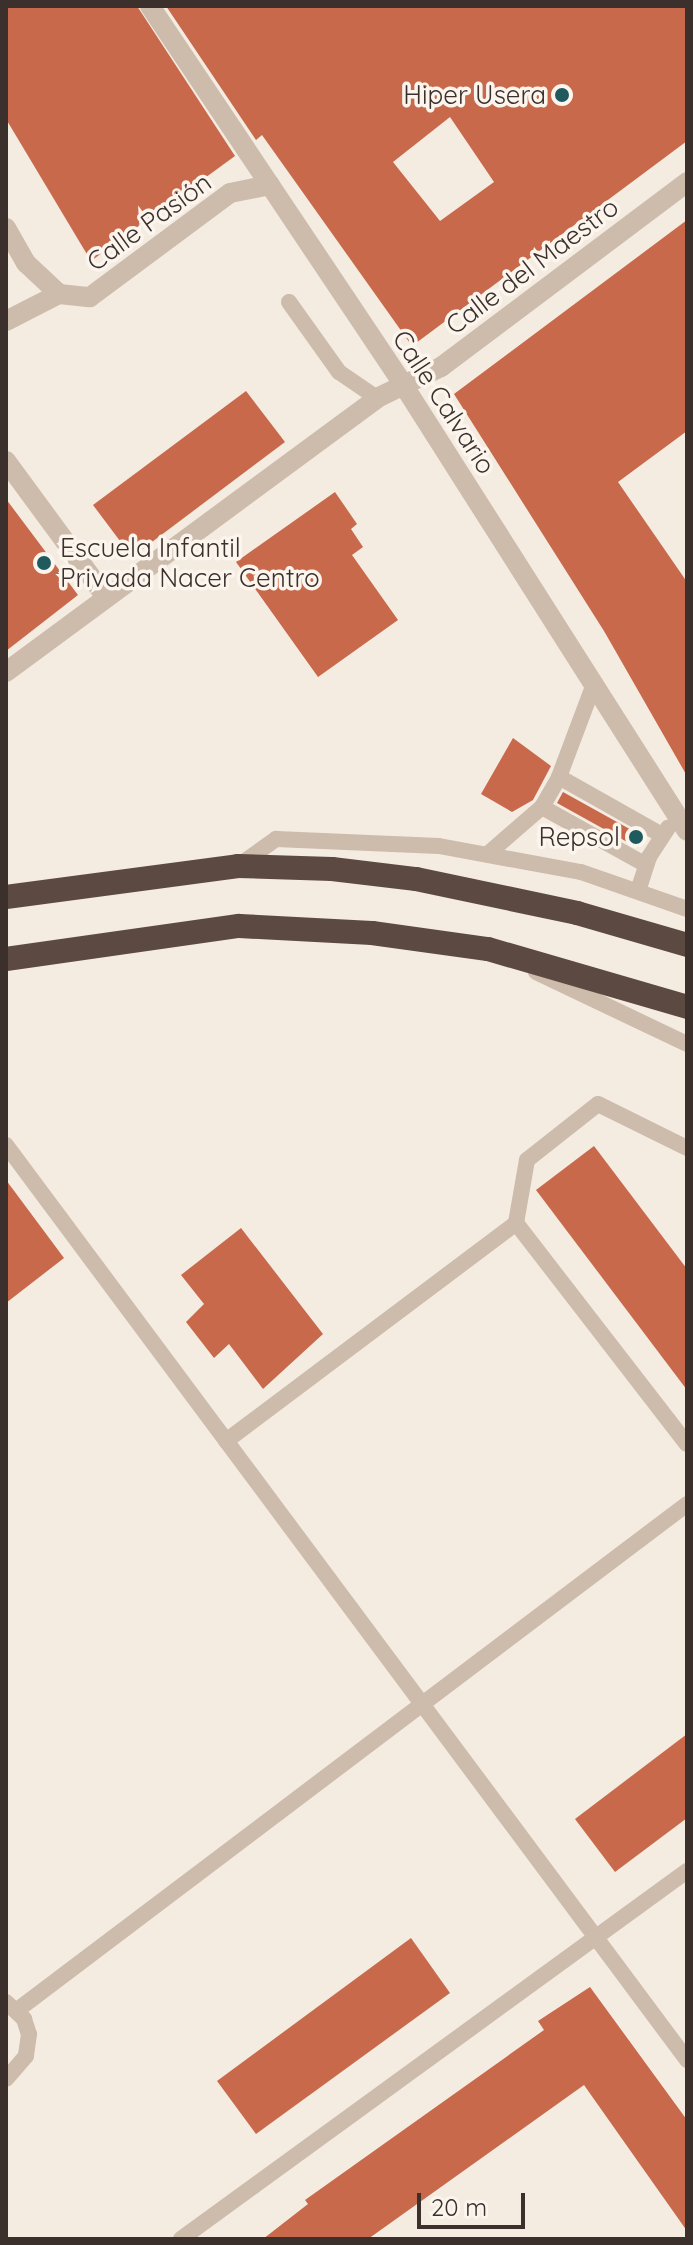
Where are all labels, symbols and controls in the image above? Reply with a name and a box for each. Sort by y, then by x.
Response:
place label: Hiper Usera [403,79,546,111]
marker: Hiper Usera [553,86,571,104]
street label: Calle Pasión [81,167,217,277]
street label: Calle del Maestro [440,191,624,341]
street label: Calle Calvario [386,324,502,480]
place label: Escuela Infantil Privada Nacer Centro [60,532,320,594]
marker: Escuela Infantil Privada Nacer Centro [35,554,53,572]
place label: Repsol [538,821,620,853]
marker: Repsol [627,828,645,846]
scale bar [421,2177,529,2227]
text: 20 m [431,2192,487,2222]

